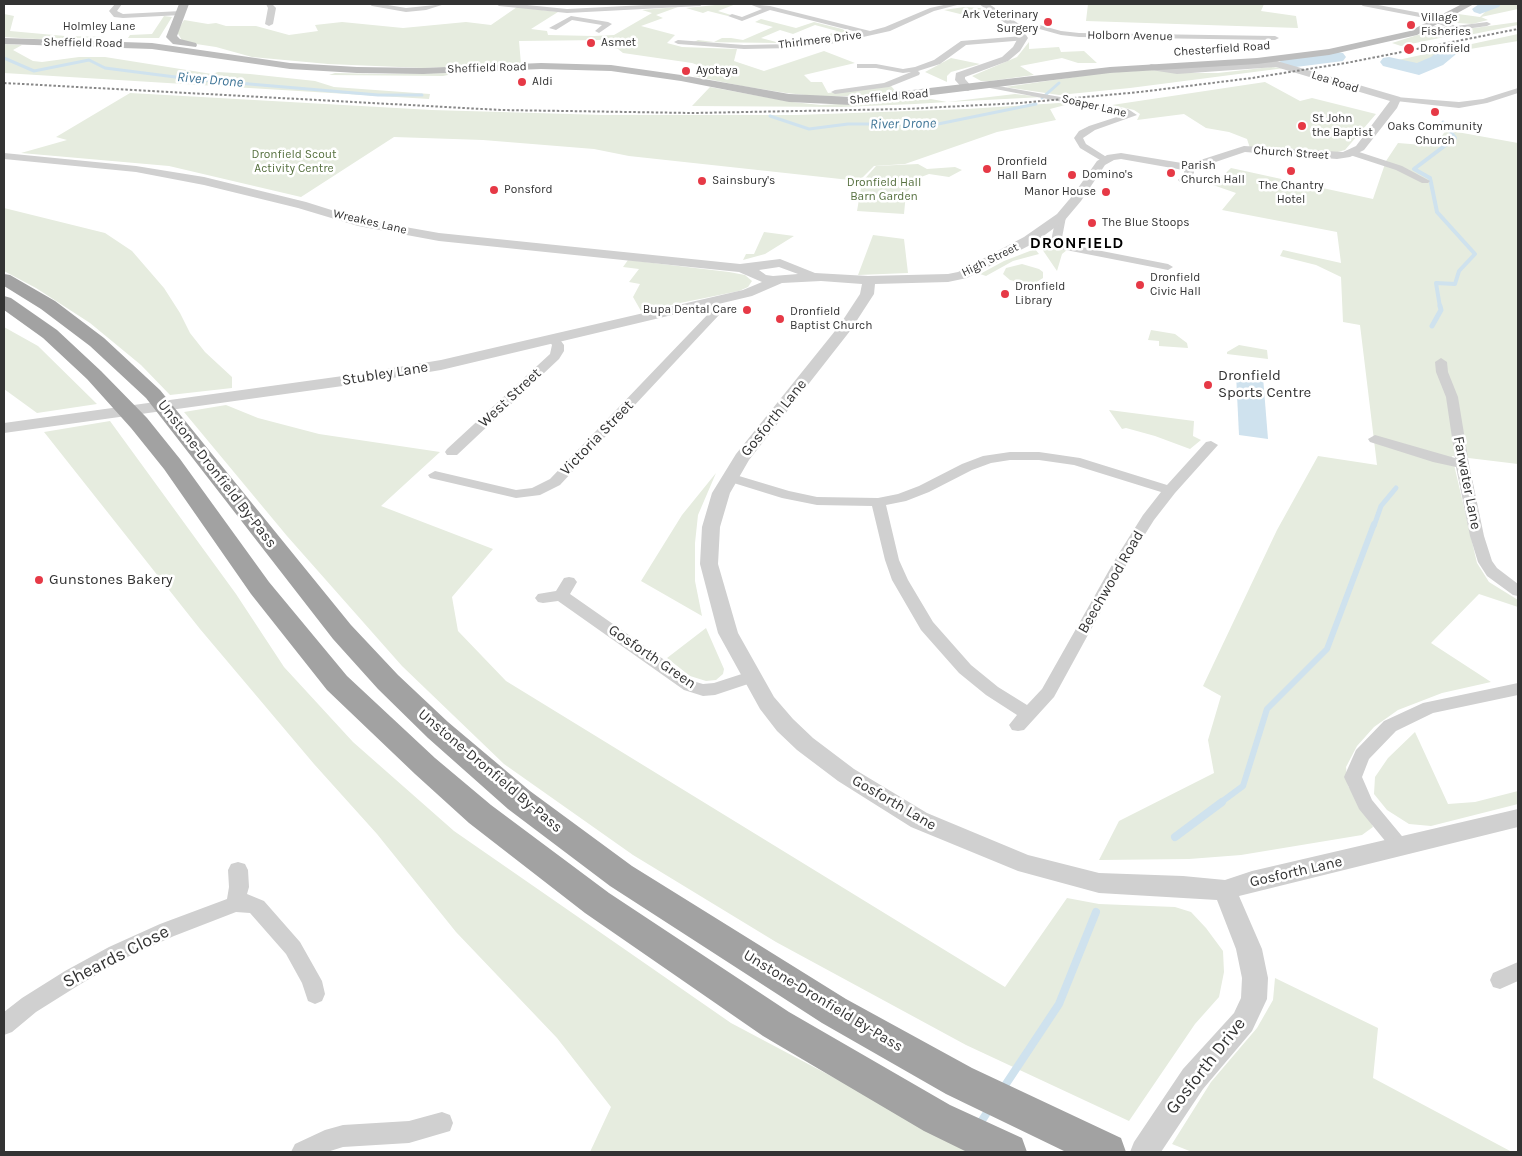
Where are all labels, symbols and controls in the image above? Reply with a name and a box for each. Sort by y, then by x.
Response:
place label: Ark Veterinary Surgery [962,8,1038,36]
place label: Village Fisheries [1421,11,1471,39]
marker: Ark Veterinary Surgery [1042,16,1054,28]
marker: Village Fisheries [1405,19,1417,31]
street label: Holmley Lane [63,20,135,34]
street label: Thirlmere Drive [778,28,862,52]
street label: Holborn Avenue [1087,28,1173,44]
street label: Sheffield Road [43,35,123,51]
place label: Asmet [601,36,636,50]
marker: Asmet [585,37,597,49]
street label: Chesterfield Road [1173,38,1271,60]
marker: Dronfield [1402,42,1416,56]
place label: Dronfield [1420,42,1470,56]
street label: Sheffield Road [447,59,527,77]
place label: Ayotaya [696,64,738,78]
marker: Ayotaya [680,65,692,77]
street label: Lea Road [1310,68,1360,96]
water label: River Drone [176,69,244,91]
place label: Aldi [532,75,553,89]
marker: Aldi [516,76,528,88]
street label: Sheffield Road [849,86,929,108]
street label: Soaper Lane [1060,92,1128,120]
marker: Oaks Community Church [1429,106,1441,118]
place label: St John the Baptist [1312,112,1373,140]
water label: River Drone [870,115,936,133]
marker: St John the Baptist [1296,120,1308,132]
place label: Oaks Community Church [1388,120,1482,148]
street label: Church Street [1253,143,1329,163]
park label: Dronfield Scout Activity Centre [251,148,337,176]
place label: Dronfield Hall Barn [997,155,1047,183]
place label: Parish Church Hall [1181,159,1245,187]
marker: Dronfield Hall Barn [981,163,993,175]
marker: The Chantry Hotel [1285,165,1297,177]
marker: Parish Church Hall [1165,167,1177,179]
place label: Domino's [1082,168,1133,182]
marker: Domino's [1066,169,1078,181]
place label: Sainsbury's [712,174,775,188]
marker: Sainsbury's [696,175,708,187]
park label: Dronfield Hall Barn Garden [847,176,921,204]
place label: The Chantry Hotel [1258,179,1324,207]
place label: Ponsford [504,183,553,197]
marker: Ponsford [488,184,500,196]
place label: Manor House [1024,185,1096,199]
marker: Manor House [1100,186,1112,198]
street label: Wreakes Lane [332,207,408,237]
place label: The Blue Stoops [1102,216,1190,230]
marker: The Blue Stoops [1086,217,1098,229]
district label: DRONFIELD [1029,233,1125,253]
street label: High Street [959,240,1021,280]
place label: Dronfield Civic Hall [1150,271,1201,299]
marker: Dronfield Civic Hall [1134,279,1146,291]
place label: Dronfield Library [1015,280,1065,308]
marker: Dronfield Library [999,288,1011,300]
place label: Bupa Dental Care [643,303,737,317]
marker: Bupa Dental Care [741,304,753,316]
place label: Dronfield Baptist Church [790,305,872,333]
marker: Dronfield Baptist Church [774,313,786,325]
street label: Stubley Lane [341,358,429,390]
street label: West Street [475,365,545,431]
place label: Dronfield Sports Centre [1218,367,1311,402]
street label: Gosforth Lane [737,376,811,460]
marker: Dronfield Sports Centre [1202,379,1214,391]
street label: Unstone-Dronfield By-Pass [154,396,280,552]
street label: Victoria Street [557,397,637,479]
street label: Farwater Lane [1449,435,1485,531]
street label: Beechwood Road [1074,527,1148,637]
place label: Gunstones Bakery [49,571,173,589]
marker: Gunstones Bakery [33,574,45,586]
street label: Gosforth Green [605,621,699,693]
street label: Unstone-Dronfield By-Pass [414,705,566,837]
street label: Gosforth Lane [849,772,939,834]
street label: Gosforth Lane [1248,853,1344,891]
street label: Sheards Close [59,921,173,993]
street label: Unstone-Dronfield By-Pass [740,946,906,1056]
street label: Gosforth Drive [1162,1013,1250,1119]

